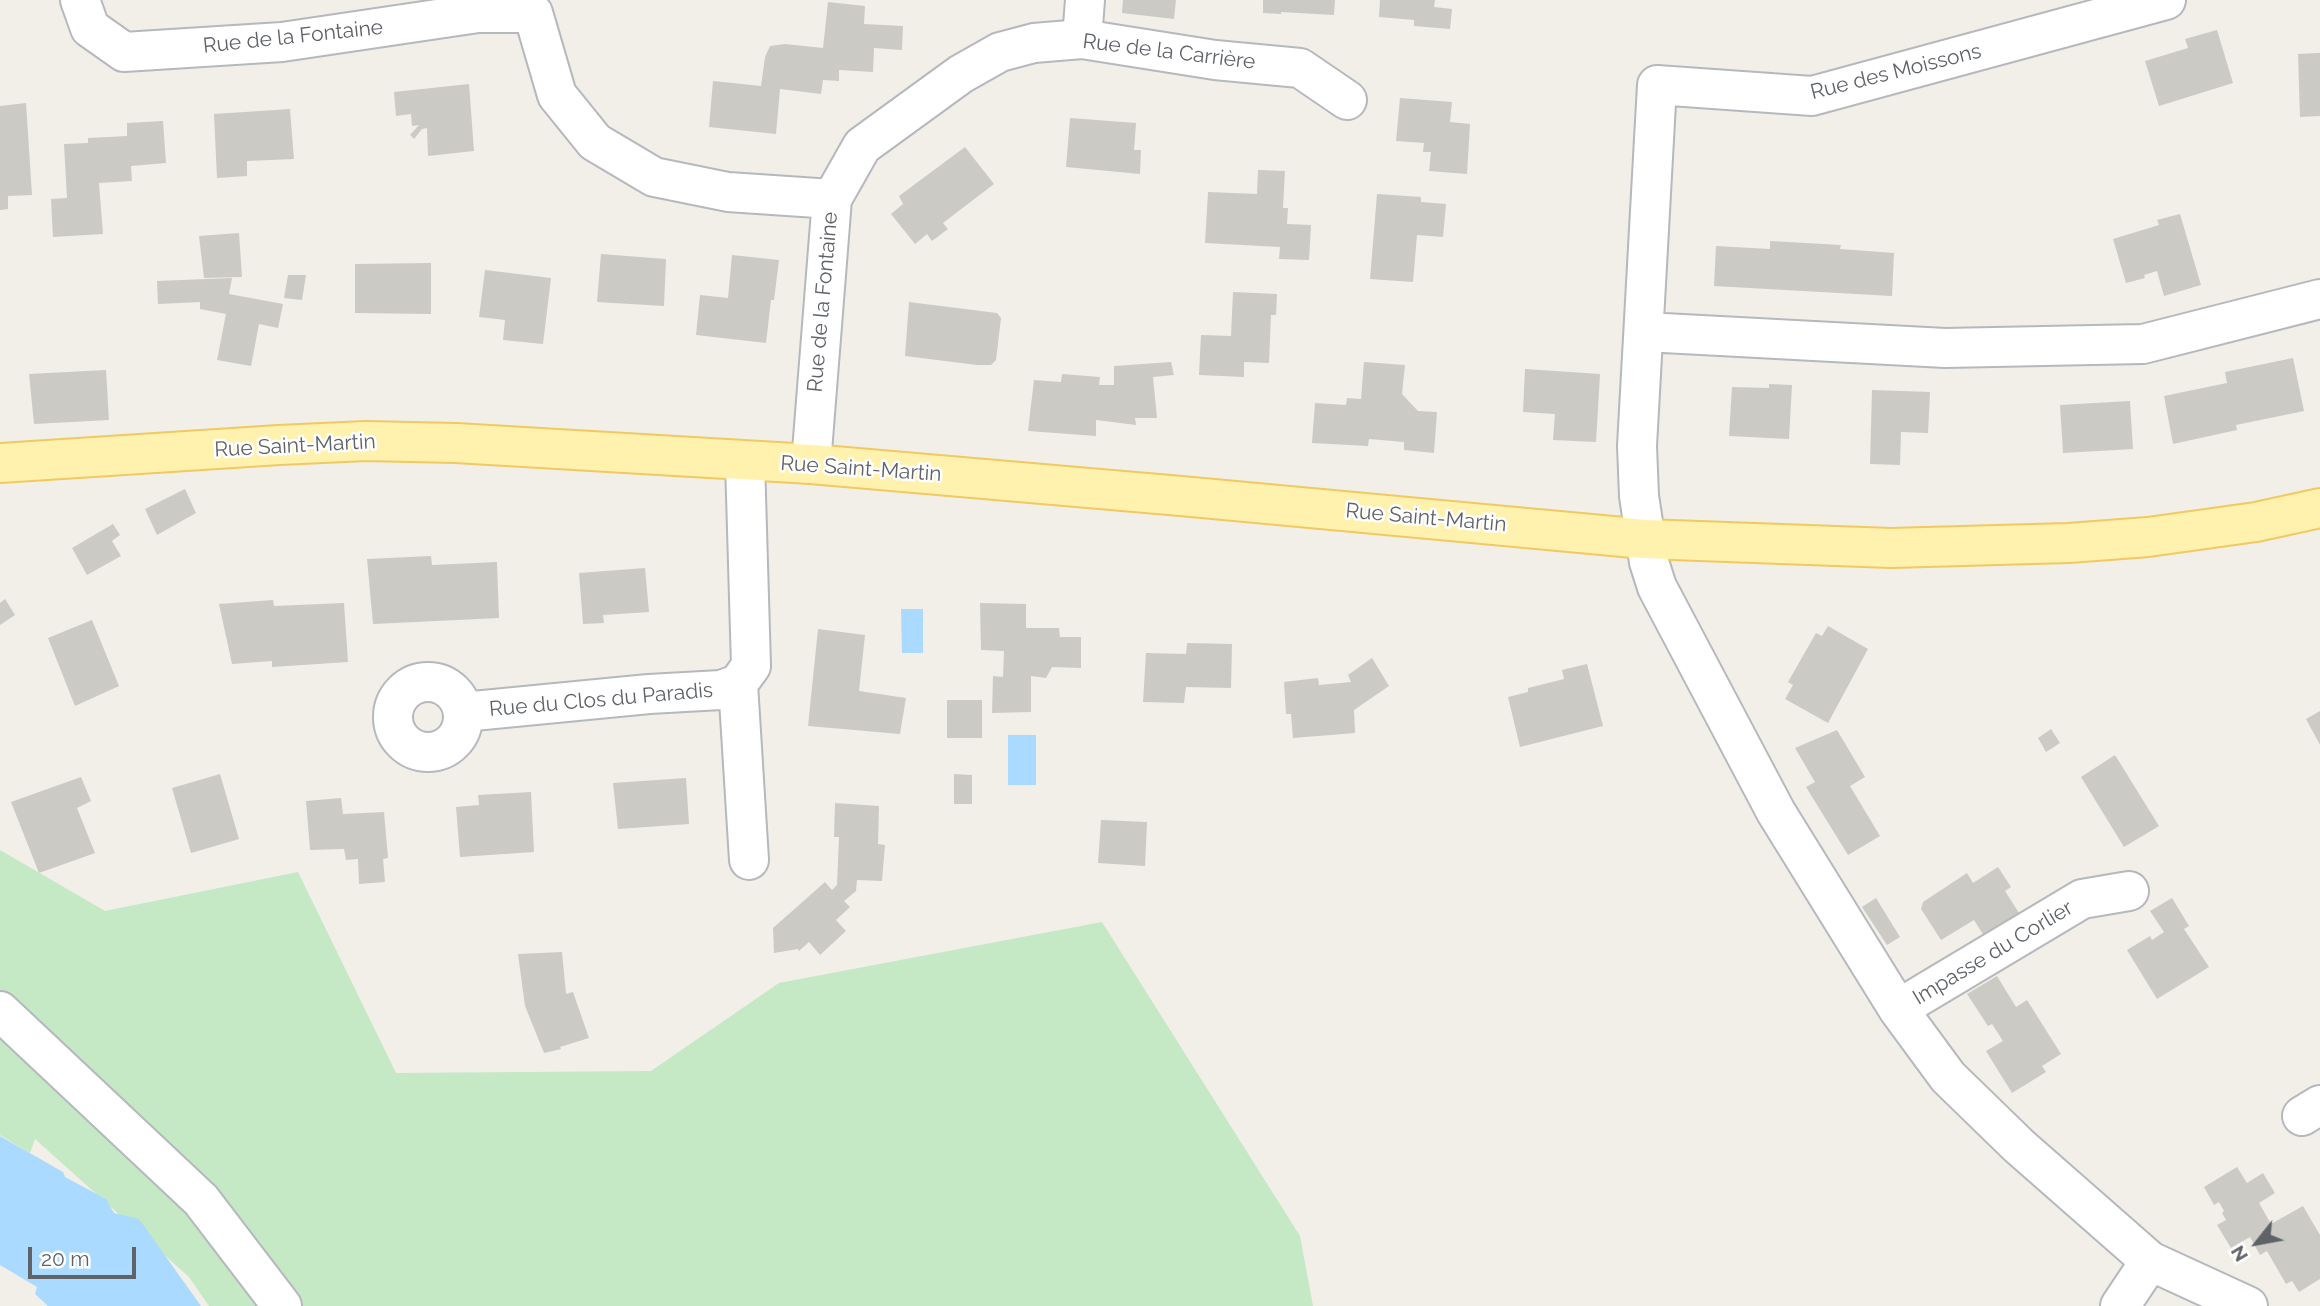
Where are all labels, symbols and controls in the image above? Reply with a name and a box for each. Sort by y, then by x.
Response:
street label: Rue de la Fontaine [202,15,384,59]
street label: Rue de la Carrière [1081,29,1257,75]
street label: Rue des Moissons [1808,39,1984,105]
street label: Rue de la Fontaine [803,211,843,393]
street label: Rue Saint-Martin [214,429,376,463]
street label: Rue Saint-Martin [780,451,942,487]
street label: Rue Saint-Martin [1344,498,1508,538]
street label: Rue du Clos du Paradis [488,678,714,722]
street label: Impasse du Corlier [1908,895,2078,1011]
north arrow [2222,1208,2292,1278]
scale bar [32,1232,140,1276]
text: N [2226,1242,2252,1266]
text: 20 m [41,1246,89,1271]

